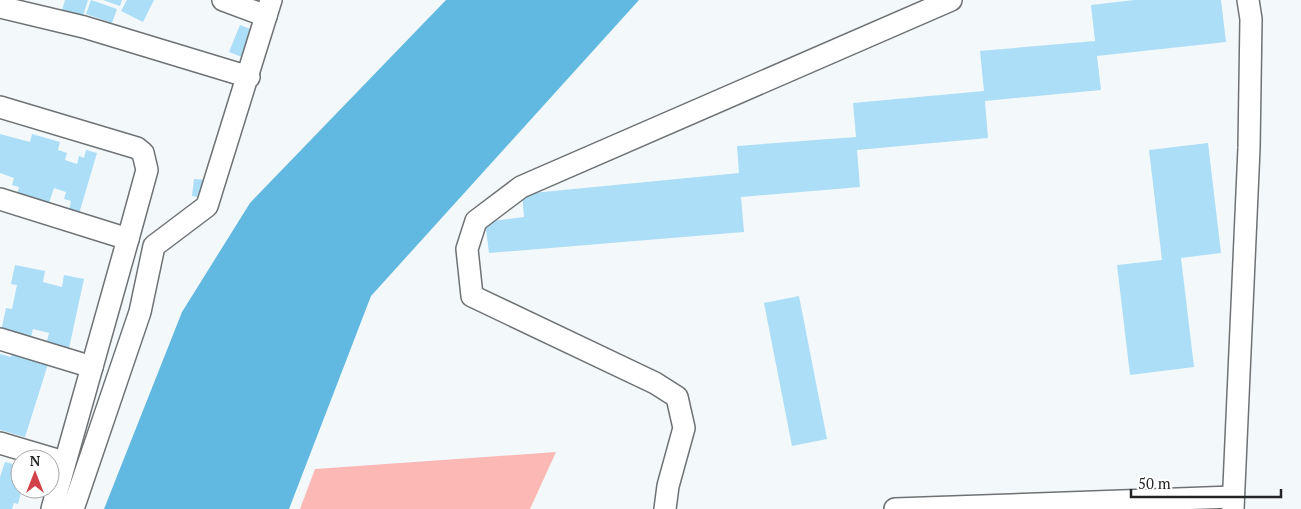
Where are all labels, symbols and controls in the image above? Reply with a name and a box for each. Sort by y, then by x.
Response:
north arrow [10,449,60,499]
text: N [30,451,41,470]
scale bar [1131,466,1281,498]
text: 50 m [1138,473,1171,493]

